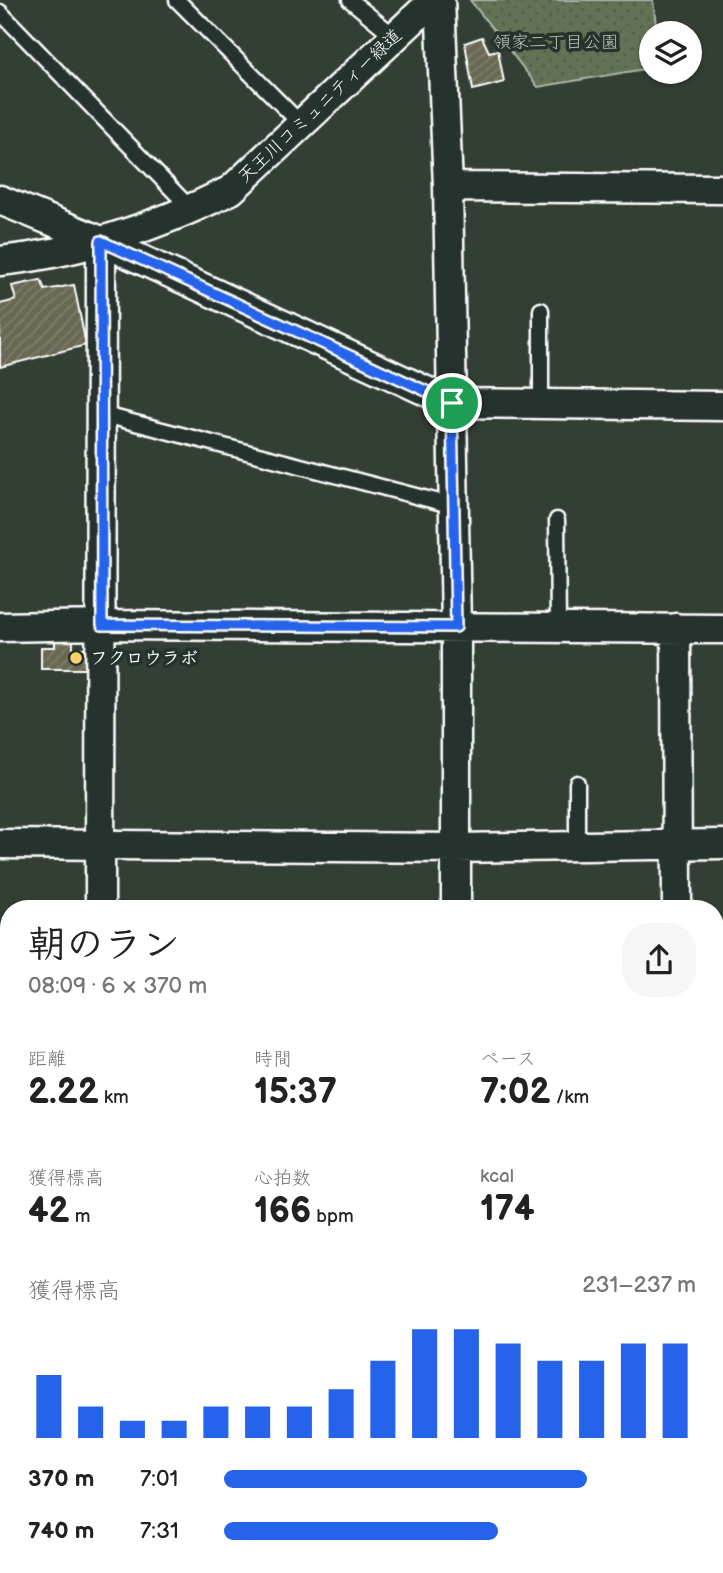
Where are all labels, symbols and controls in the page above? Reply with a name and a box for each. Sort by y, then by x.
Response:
map controls [639,21,702,84]
button: layers [639,21,702,84]
street label: 天王川コミュニティー緑道 [234,25,406,187]
park label: 領家二丁目公園 [493,32,619,53]
pin [422,373,482,433]
icon: arrive [433,384,471,422]
place label: フクロウラボ [90,648,198,669]
marker: フクロウラボ [68,650,84,666]
text: 朝のラン [28,923,180,968]
button: share [622,923,696,997]
text: 08:09 · 6 × 370 m [28,972,207,1000]
text: 距離 [28,1048,66,1071]
text: 時間 [254,1048,292,1071]
text: ペース [480,1048,536,1071]
text: 2.22 [28,1071,99,1114]
text: 15:37 [254,1071,337,1114]
text: 7:02 [480,1071,551,1114]
text: km [99,1086,129,1109]
text: /km [551,1086,589,1109]
text: kcal [480,1165,514,1188]
text: 獲得標高 [28,1167,104,1190]
text: 心拍数 [254,1167,311,1190]
text: 174 [480,1188,535,1231]
text: 42 [28,1190,70,1233]
text: 166 [254,1190,311,1233]
text: m [70,1205,90,1228]
text: bpm [311,1205,354,1228]
text: 231–237 m [582,1271,696,1299]
text: 獲得標高 [28,1277,120,1305]
text: 370 m [28,1465,94,1493]
text: 7:01 [140,1465,178,1493]
text: 740 m [28,1517,94,1545]
text: 7:31 [140,1517,179,1545]

